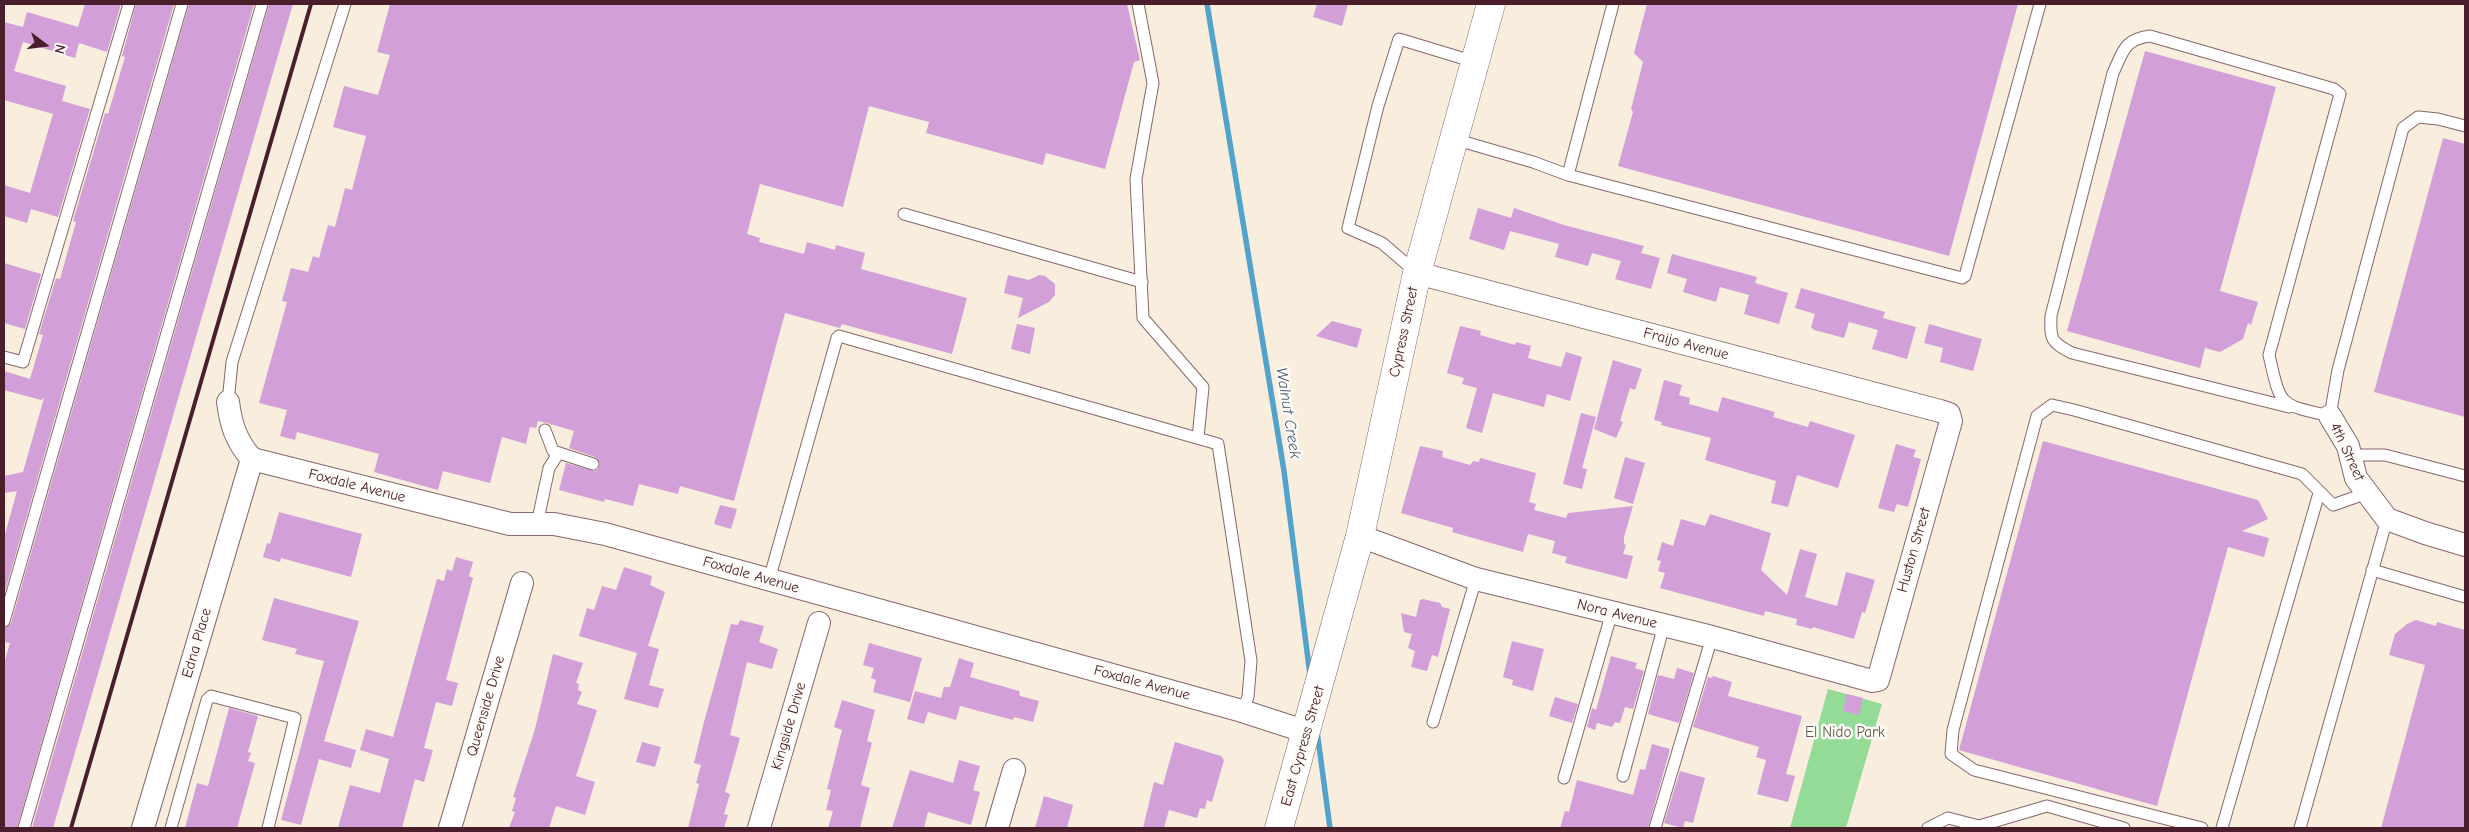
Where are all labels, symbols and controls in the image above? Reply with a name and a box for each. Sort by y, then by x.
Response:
north arrow [20,20,70,70]
text: N [51,42,69,56]
street label: Cypress Street [1386,285,1422,379]
street label: Fraijo Avenue [1641,324,1731,364]
water label: Walnut Creek [1271,366,1305,460]
street label: 4th Street [2326,420,2368,484]
street label: Foxdale Avenue [307,465,407,507]
street label: Huston Street [1893,506,1935,594]
street label: Foxdale Avenue [701,553,801,597]
street label: Nora Avenue [1575,595,1659,633]
street label: Edna Place [178,606,216,680]
street label: Queenside Drive [463,654,509,758]
street label: Foxdale Avenue [1092,661,1192,705]
street label: Kingside Drive [768,680,810,772]
street label: East Cypress Street [1277,684,1329,808]
park label: El Nido Park [1805,724,1885,742]

